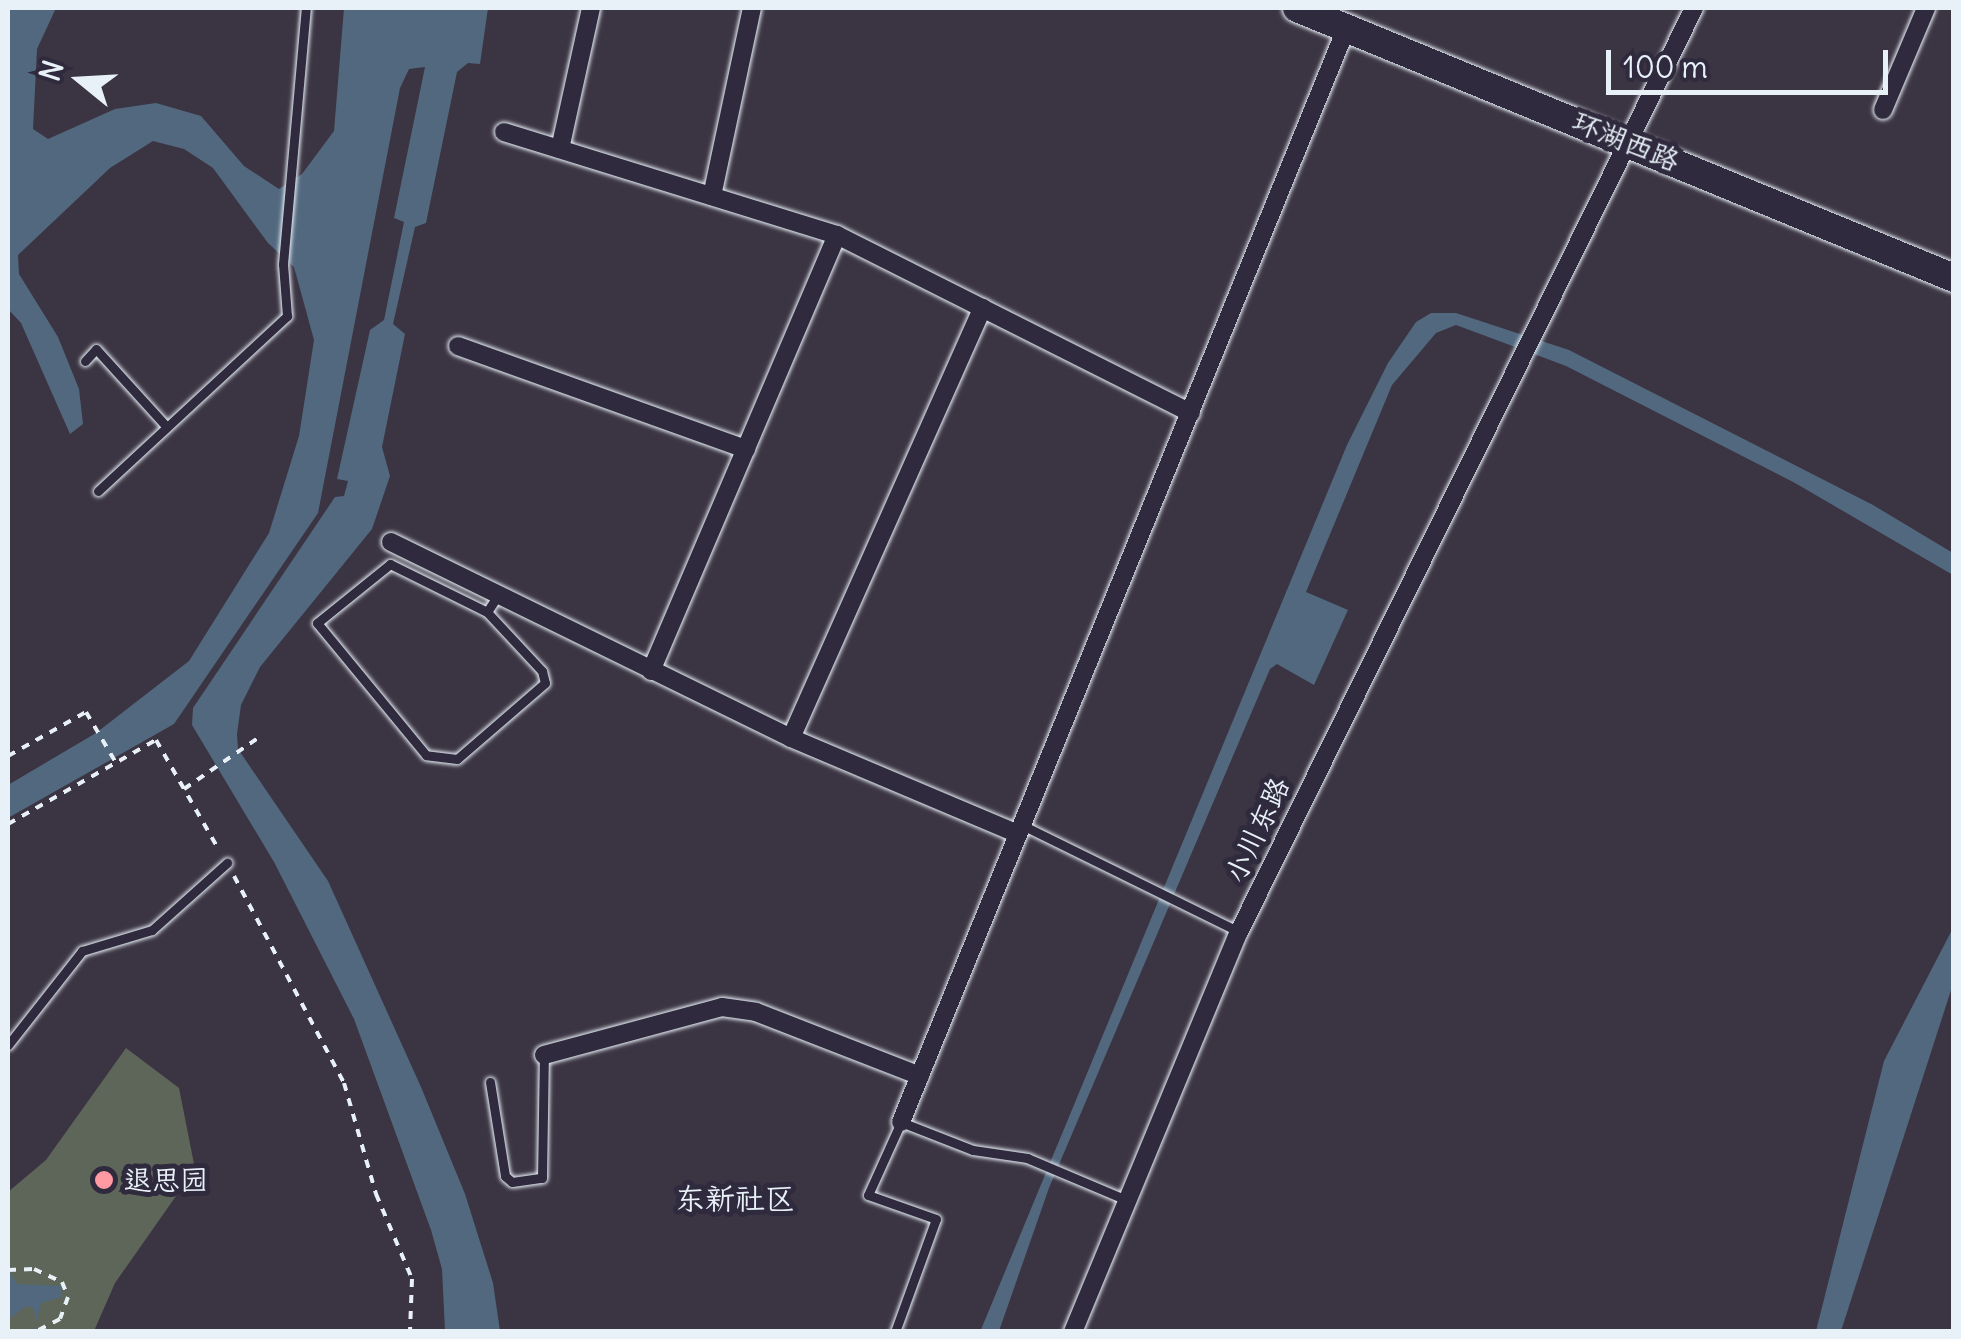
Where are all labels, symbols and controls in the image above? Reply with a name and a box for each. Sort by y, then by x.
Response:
north arrow [30,30,130,130]
scale bar [1611,30,1894,92]
text: 100 m [1623,48,1708,86]
text: N [31,56,72,86]
street label: 环湖西路 [1568,104,1684,178]
street label: 小川东路 [1218,772,1296,888]
place label: 退思园 [124,1163,208,1197]
marker: 退思园 [93,1169,115,1191]
district label: 东新社区 [675,1180,795,1216]

